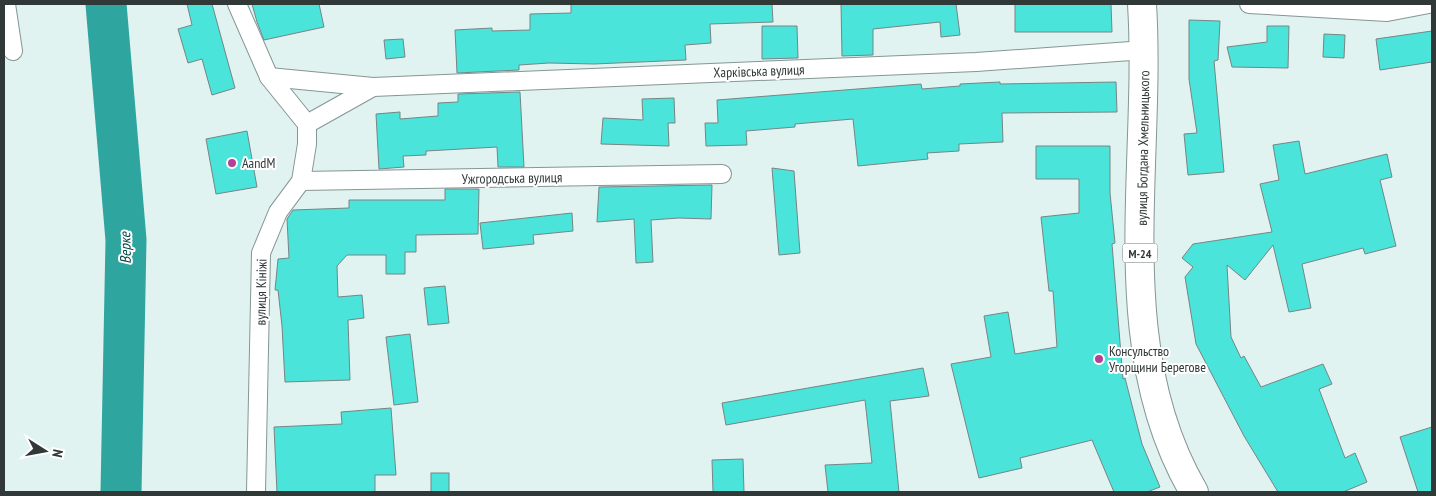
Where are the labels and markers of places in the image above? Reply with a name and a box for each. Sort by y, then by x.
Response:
place label: AandM [242,154,275,172]
marker: AandM [226,157,238,169]
place label: Консульство Угорщини Берегове [1109,342,1206,376]
marker: Консульство Угорщини Берегове [1093,353,1105,365]

